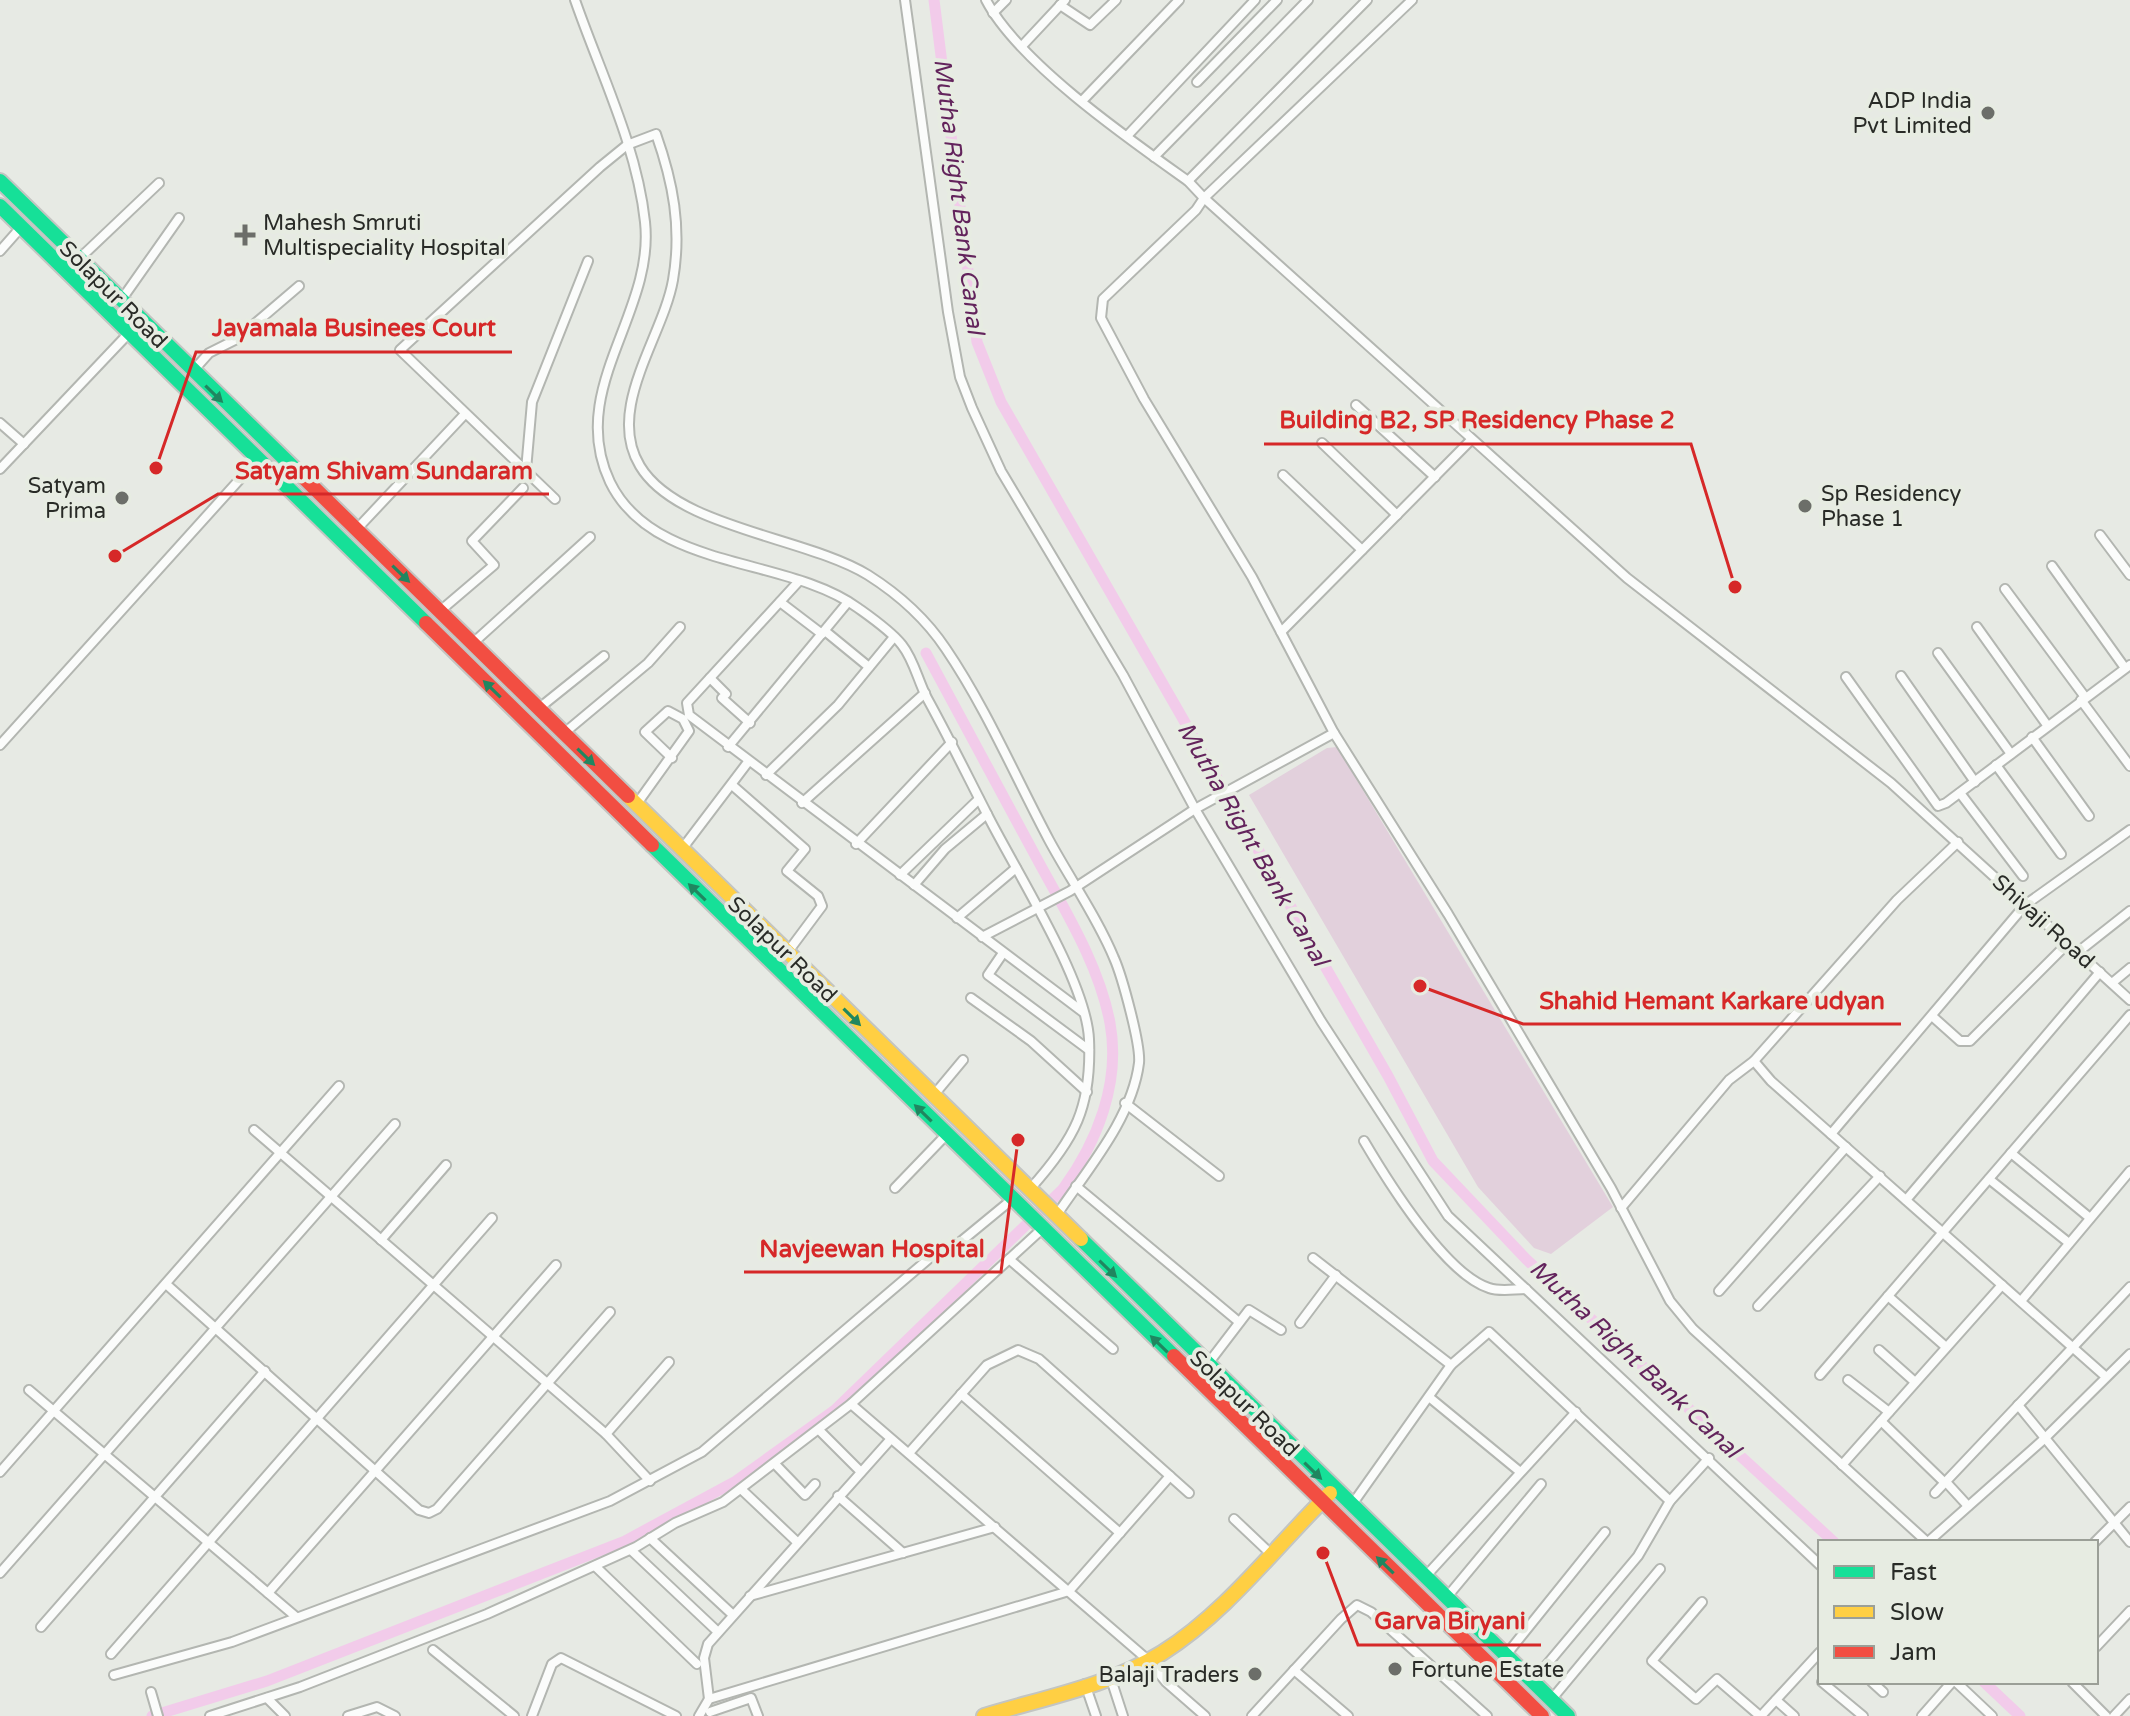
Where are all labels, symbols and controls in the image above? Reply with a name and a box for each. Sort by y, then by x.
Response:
water label: Mutha Right Bank Canal [927,57,990,338]
place label: ADP India Pvt Limited [1853,88,1972,139]
marker: ADP India Pvt Limited [1979,104,1997,122]
place label: Mahesh Smruti Multispeciality Hospital [263,210,506,261]
marker: Mahesh Smruti Multispeciality Hospital [234,224,256,246]
street label: Solapur Road [54,235,173,354]
callout: Jayamala Businees Court [196,304,512,352]
text: Jayamala Businees Court [211,314,497,343]
one-way arrow [204,384,223,402]
callout: Building B2, SP Residency Phase 2 [1264,396,1691,444]
text: Building B2, SP Residency Phase 2 [1279,406,1675,435]
callout: Satyam Shivam Sundaram [218,446,549,494]
text: Satyam Shivam Sundaram [235,457,533,486]
place label: Satyam Prima [28,473,106,524]
place label: Sp Residency Phase 1 [1821,481,1962,532]
marker: Satyam Prima [113,489,131,507]
marker: Sp Residency Phase 1 [1796,497,1814,515]
one-way arrow [391,564,410,583]
one-way arrow [483,681,502,699]
water label: Mutha Right Bank Canal [1171,717,1336,974]
one-way arrow [576,747,595,766]
street label: Shivaji Road [1987,869,2100,974]
one-way arrow [688,883,707,901]
street label: Solapur Road [722,891,842,1008]
callout: Shahid Hemant Karkare udyan [1523,976,1901,1024]
text: Shahid Hemant Karkare udyan [1539,987,1885,1016]
one-way arrow [842,1007,861,1026]
one-way arrow [914,1104,933,1122]
callout: Navjeewan Hospital [744,1224,1001,1272]
text: Navjeewan Hospital [759,1235,985,1264]
water label: Mutha Right Bank Canal [1523,1254,1748,1467]
one-way arrow [1098,1259,1117,1278]
one-way arrow [1150,1335,1169,1354]
street label: Solapur Road [1184,1345,1304,1462]
one-way arrow [1303,1461,1322,1479]
legend [1818,1540,2098,1684]
one-way arrow [1376,1556,1395,1574]
text: Fast [1890,1558,1937,1587]
callout: Garva Biryani [1358,1597,1541,1645]
text: Slow [1890,1598,1944,1627]
text: Garva Biryani [1374,1607,1526,1636]
text: Jam [1890,1638,1937,1667]
place label: Fortune Estate [1411,1657,1564,1683]
marker: Fortune Estate [1386,1660,1404,1678]
place label: Balaji Traders [1099,1662,1239,1688]
marker: Balaji Traders [1246,1665,1264,1683]

